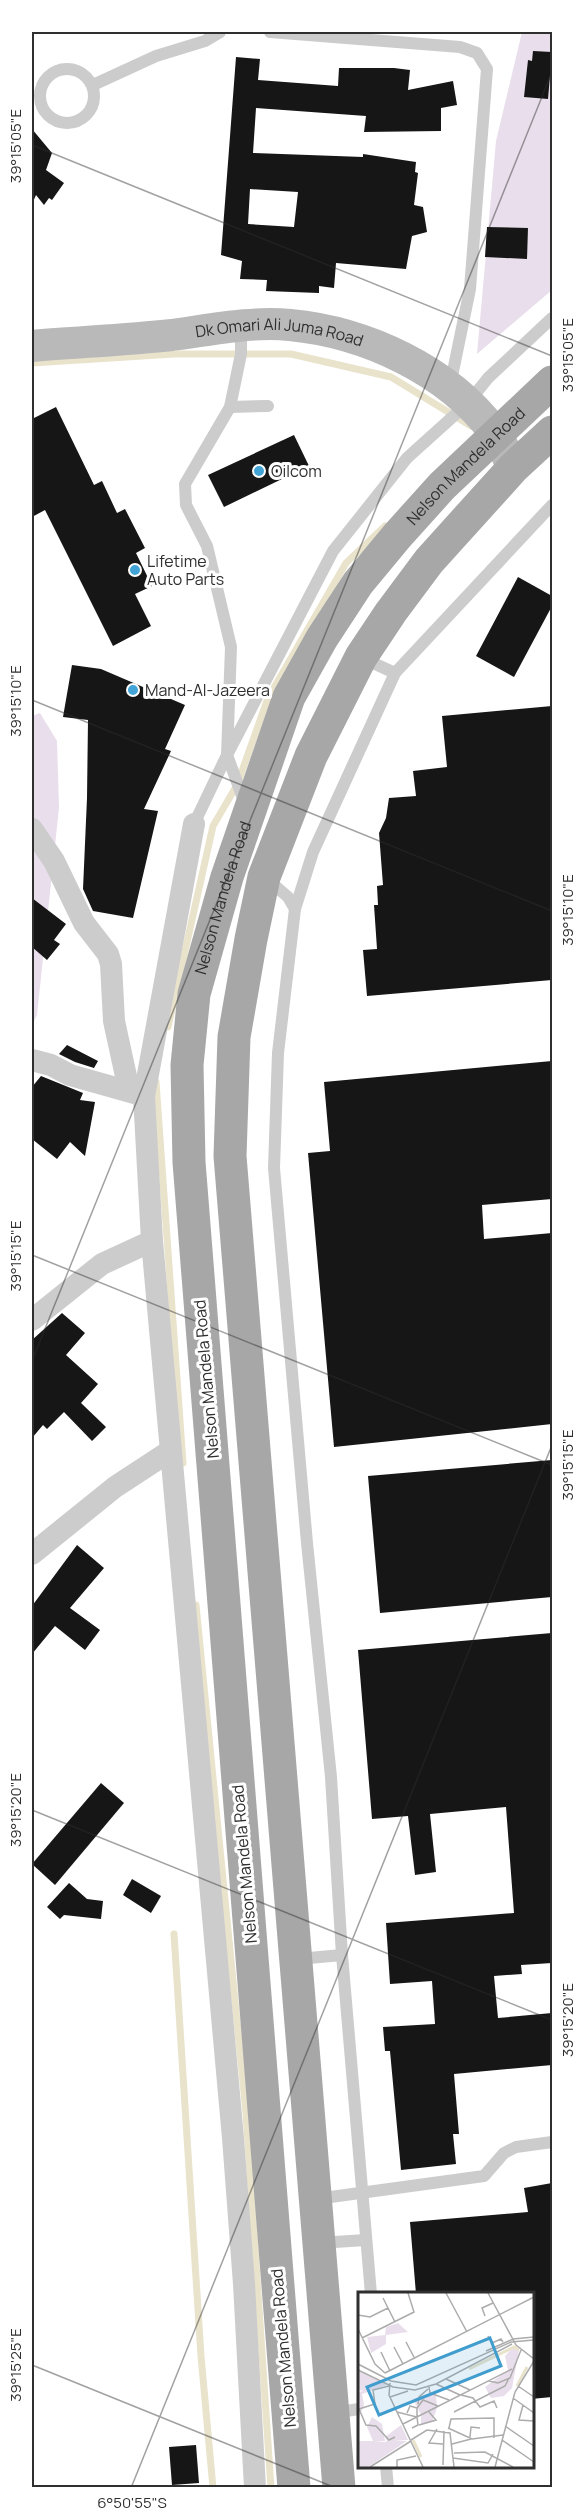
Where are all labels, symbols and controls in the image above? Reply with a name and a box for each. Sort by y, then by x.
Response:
text: 39°15'05"E [5,109,26,183]
street label: Dk Omari Ali Juma Road [194,313,366,351]
text: 39°15'05"E [557,318,578,392]
street label: Nelson Mandela Road [401,402,530,530]
place label: Oilcom [271,460,322,482]
marker: Oilcom [252,464,266,478]
place label: Lifetime Auto Parts [147,550,224,590]
marker: Lifetime Auto Parts [128,563,142,577]
text: 39°15'10"E [5,665,26,737]
place label: Mand-Al-Jazeera [145,679,270,701]
marker: Mand-Al-Jazeera [126,683,140,697]
street label: Nelson Mandela Road [189,818,256,977]
text: 39°15'10"E [557,874,578,946]
text: 39°15'15"E [5,1220,26,1292]
street label: Nelson Mandela Road [188,1299,224,1459]
text: 39°15'15"E [557,1429,578,1501]
text: 39°15'20"E [5,1773,26,1847]
street label: Nelson Mandela Road [226,1784,262,1944]
text: 39°15'20"E [557,1983,578,2057]
street label: Nelson Mandela Road [265,2268,301,2428]
inset map [358,2292,533,2468]
text: 39°15'25"E [5,2328,26,2402]
text: 6°50'55"S [97,2492,167,2513]

